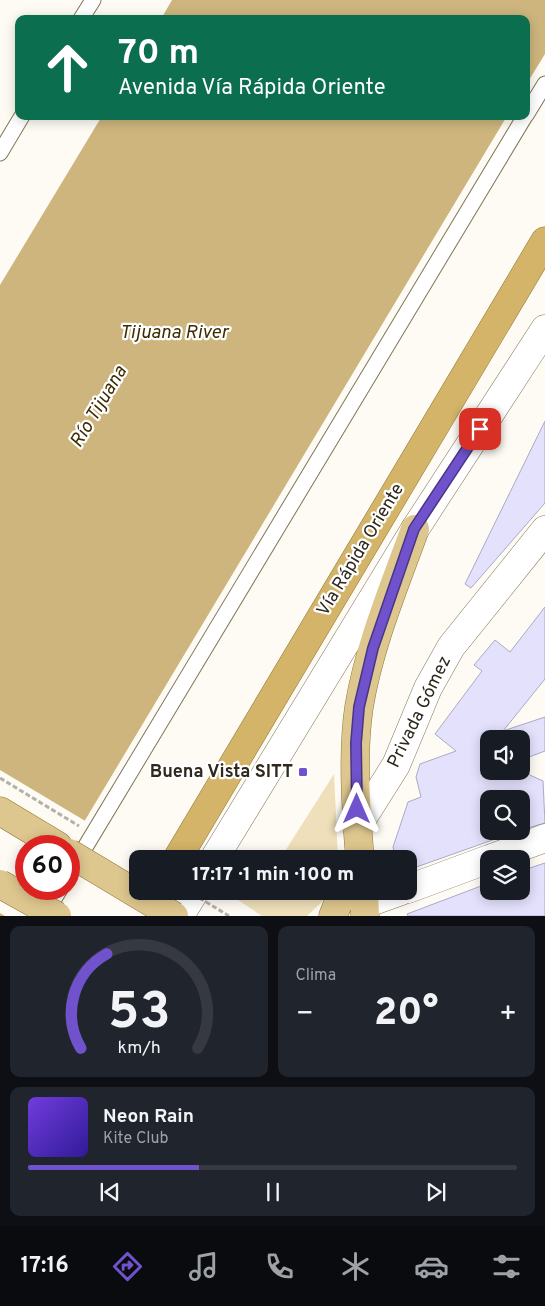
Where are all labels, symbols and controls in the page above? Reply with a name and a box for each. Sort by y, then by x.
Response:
text: 70 m [118,32,199,76]
icon: ahead [35,35,100,100]
text: Avenida Vía Rápida Oriente [118,75,385,102]
water label: Tijuana River [120,321,230,345]
water label: Río Tijuana [65,361,133,452]
pin [459,408,501,450]
icon: arrive [466,415,494,443]
street label: Vía Rápida Oriente [312,479,410,621]
street label: Privada Gómez [383,652,457,772]
map controls [480,730,530,900]
button: sound [480,730,530,780]
place label: Buena Vista SITT [150,761,293,784]
marker: Buena Vista SITT [297,766,309,778]
position arrow [330,782,382,834]
button: search [480,790,530,840]
speed limit sign: 60 [15,835,80,900]
button: layers [480,850,530,900]
text: 17:17 · 1 min · 100 m [192,863,354,887]
text: Clima [296,966,336,986]
text: 53 [107,981,170,1047]
text: 20° [374,990,438,1039]
text: − [296,997,314,1033]
text: + [499,997,517,1033]
text: km/h [117,1037,160,1060]
text: Neon Rain [103,1105,194,1129]
text: Kite Club [103,1129,168,1149]
icon: previous [96,1178,124,1206]
icon: pause [259,1178,287,1206]
icon: next [422,1178,450,1206]
icon: directions [110,1249,145,1284]
icon: music [186,1249,221,1284]
icon: phone [262,1249,297,1284]
icon: climate [338,1249,373,1284]
icon: car [414,1249,449,1284]
icon: filters [489,1249,524,1284]
text: 17:16 [20,1253,69,1280]

